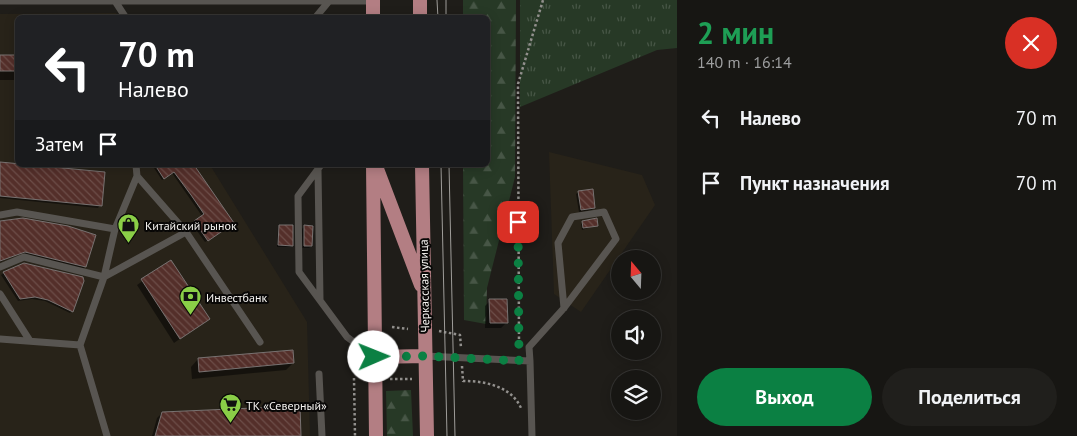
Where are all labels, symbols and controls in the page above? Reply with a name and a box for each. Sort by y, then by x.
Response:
text: 2 мин [697,13,774,52]
button: close [1005,17,1057,69]
text: 70 m [118,31,195,77]
icon: left [35,35,100,100]
text: 140 m · 16:14 [697,52,792,72]
text: Налево [118,75,189,103]
icon: left [697,104,725,132]
text: Налево [740,106,801,130]
text: 70 m [1016,106,1057,130]
icon: arrive [94,130,122,158]
text: Затем [35,132,84,156]
icon: arrive [697,169,725,197]
text: Пункт назначения [740,171,890,195]
text: 70 m [1016,171,1057,195]
pin [497,201,539,243]
icon: arrive [504,208,532,236]
shop icon: Китайский рынок [117,213,141,244]
place label: Китайский рынок [145,218,237,233]
street label: Черкасская улица [416,239,432,333]
north arrow [611,250,661,300]
map controls [611,250,661,420]
bank icon: Инвестбанк [178,285,202,316]
place label: Инвестбанк [206,290,267,305]
button: sound [611,310,661,360]
position arrow [347,330,399,382]
button: Выход [697,368,872,426]
button: Поделиться [882,368,1057,426]
button: layers [611,370,661,420]
supermarket icon: ТК «Северный» [218,393,242,424]
place label: ТК «Северный» [246,398,327,413]

